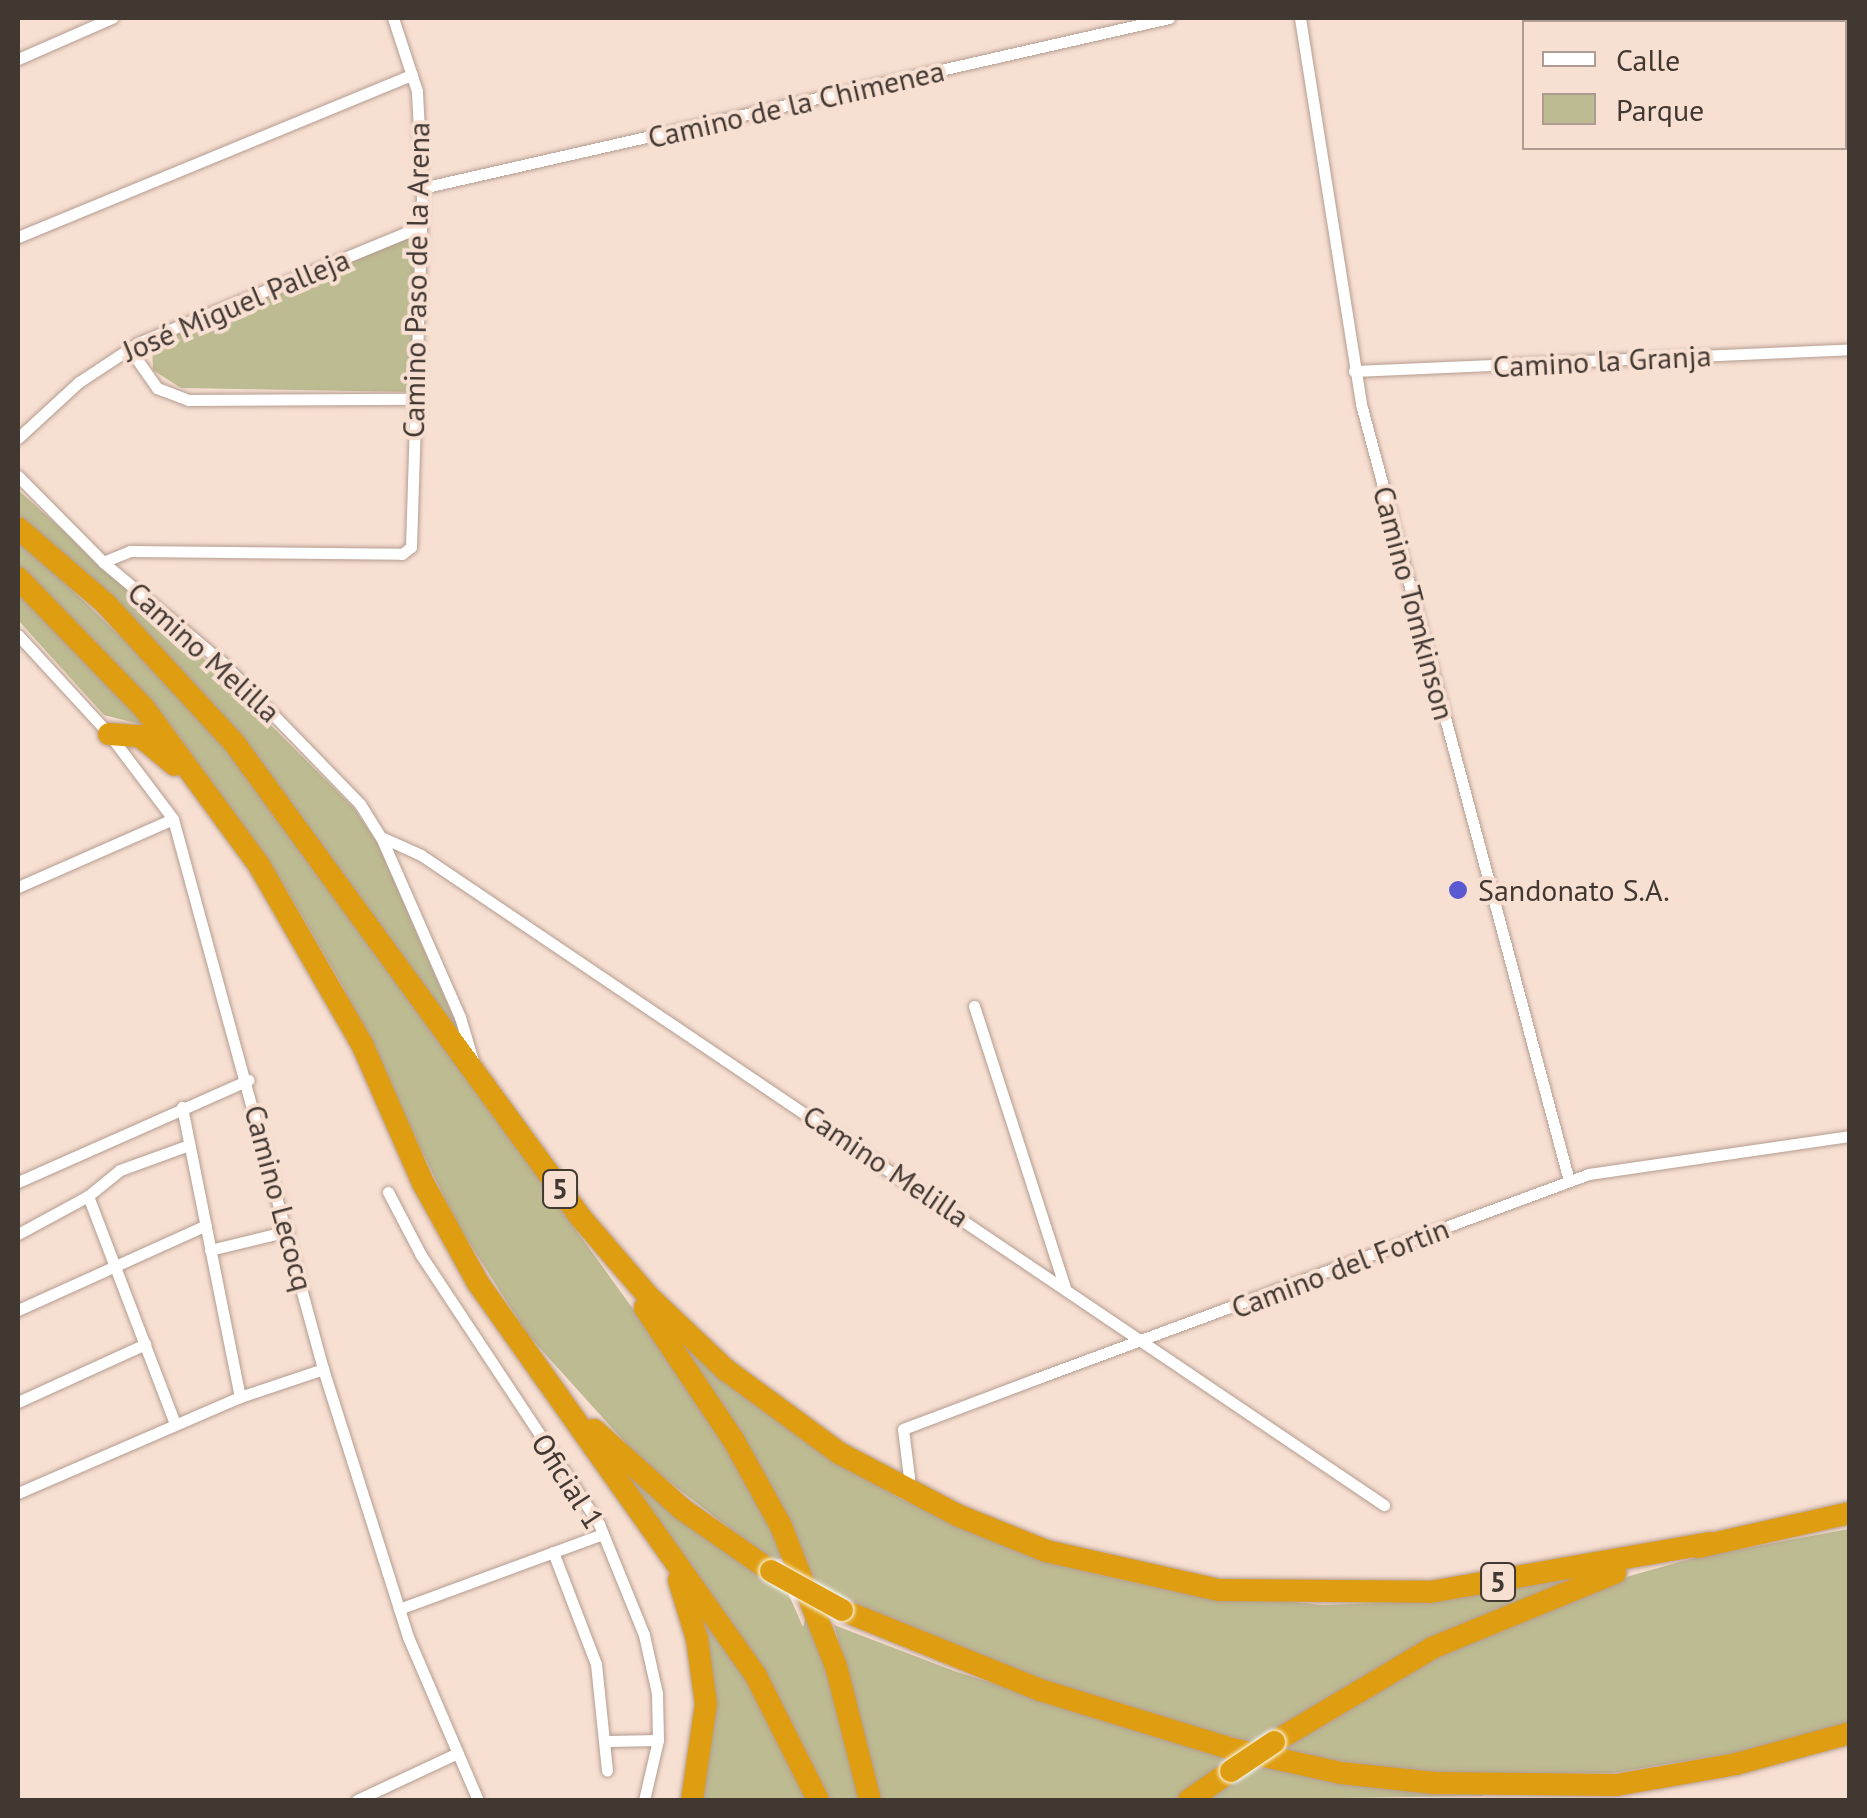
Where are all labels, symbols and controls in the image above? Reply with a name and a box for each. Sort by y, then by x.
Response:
legend [1522,20,1847,150]
text: Calle [1616,40,1680,79]
street label: Camino de la Chimenea [644,52,948,156]
text: Parque [1616,90,1704,129]
street label: Camino Paso de la Arena [395,121,437,439]
street label: José Miguel Palleja [117,241,355,369]
street label: Camino la Granja [1492,337,1712,385]
street label: Camino Tomkinson [1365,482,1463,724]
street label: Camino Melilla [120,574,288,730]
place label: Sandonato S.A. [1478,872,1670,908]
marker: Sandonato S.A. [1447,879,1469,901]
street label: Camino Melilla [796,1097,976,1235]
street label: Camino Lecocq [237,1101,321,1295]
road number: 5 [540,1166,580,1212]
street label: Camino del Fortin [1226,1210,1454,1326]
street label: Oficial 1 [524,1427,612,1535]
road number: 5 [1478,1559,1518,1605]

